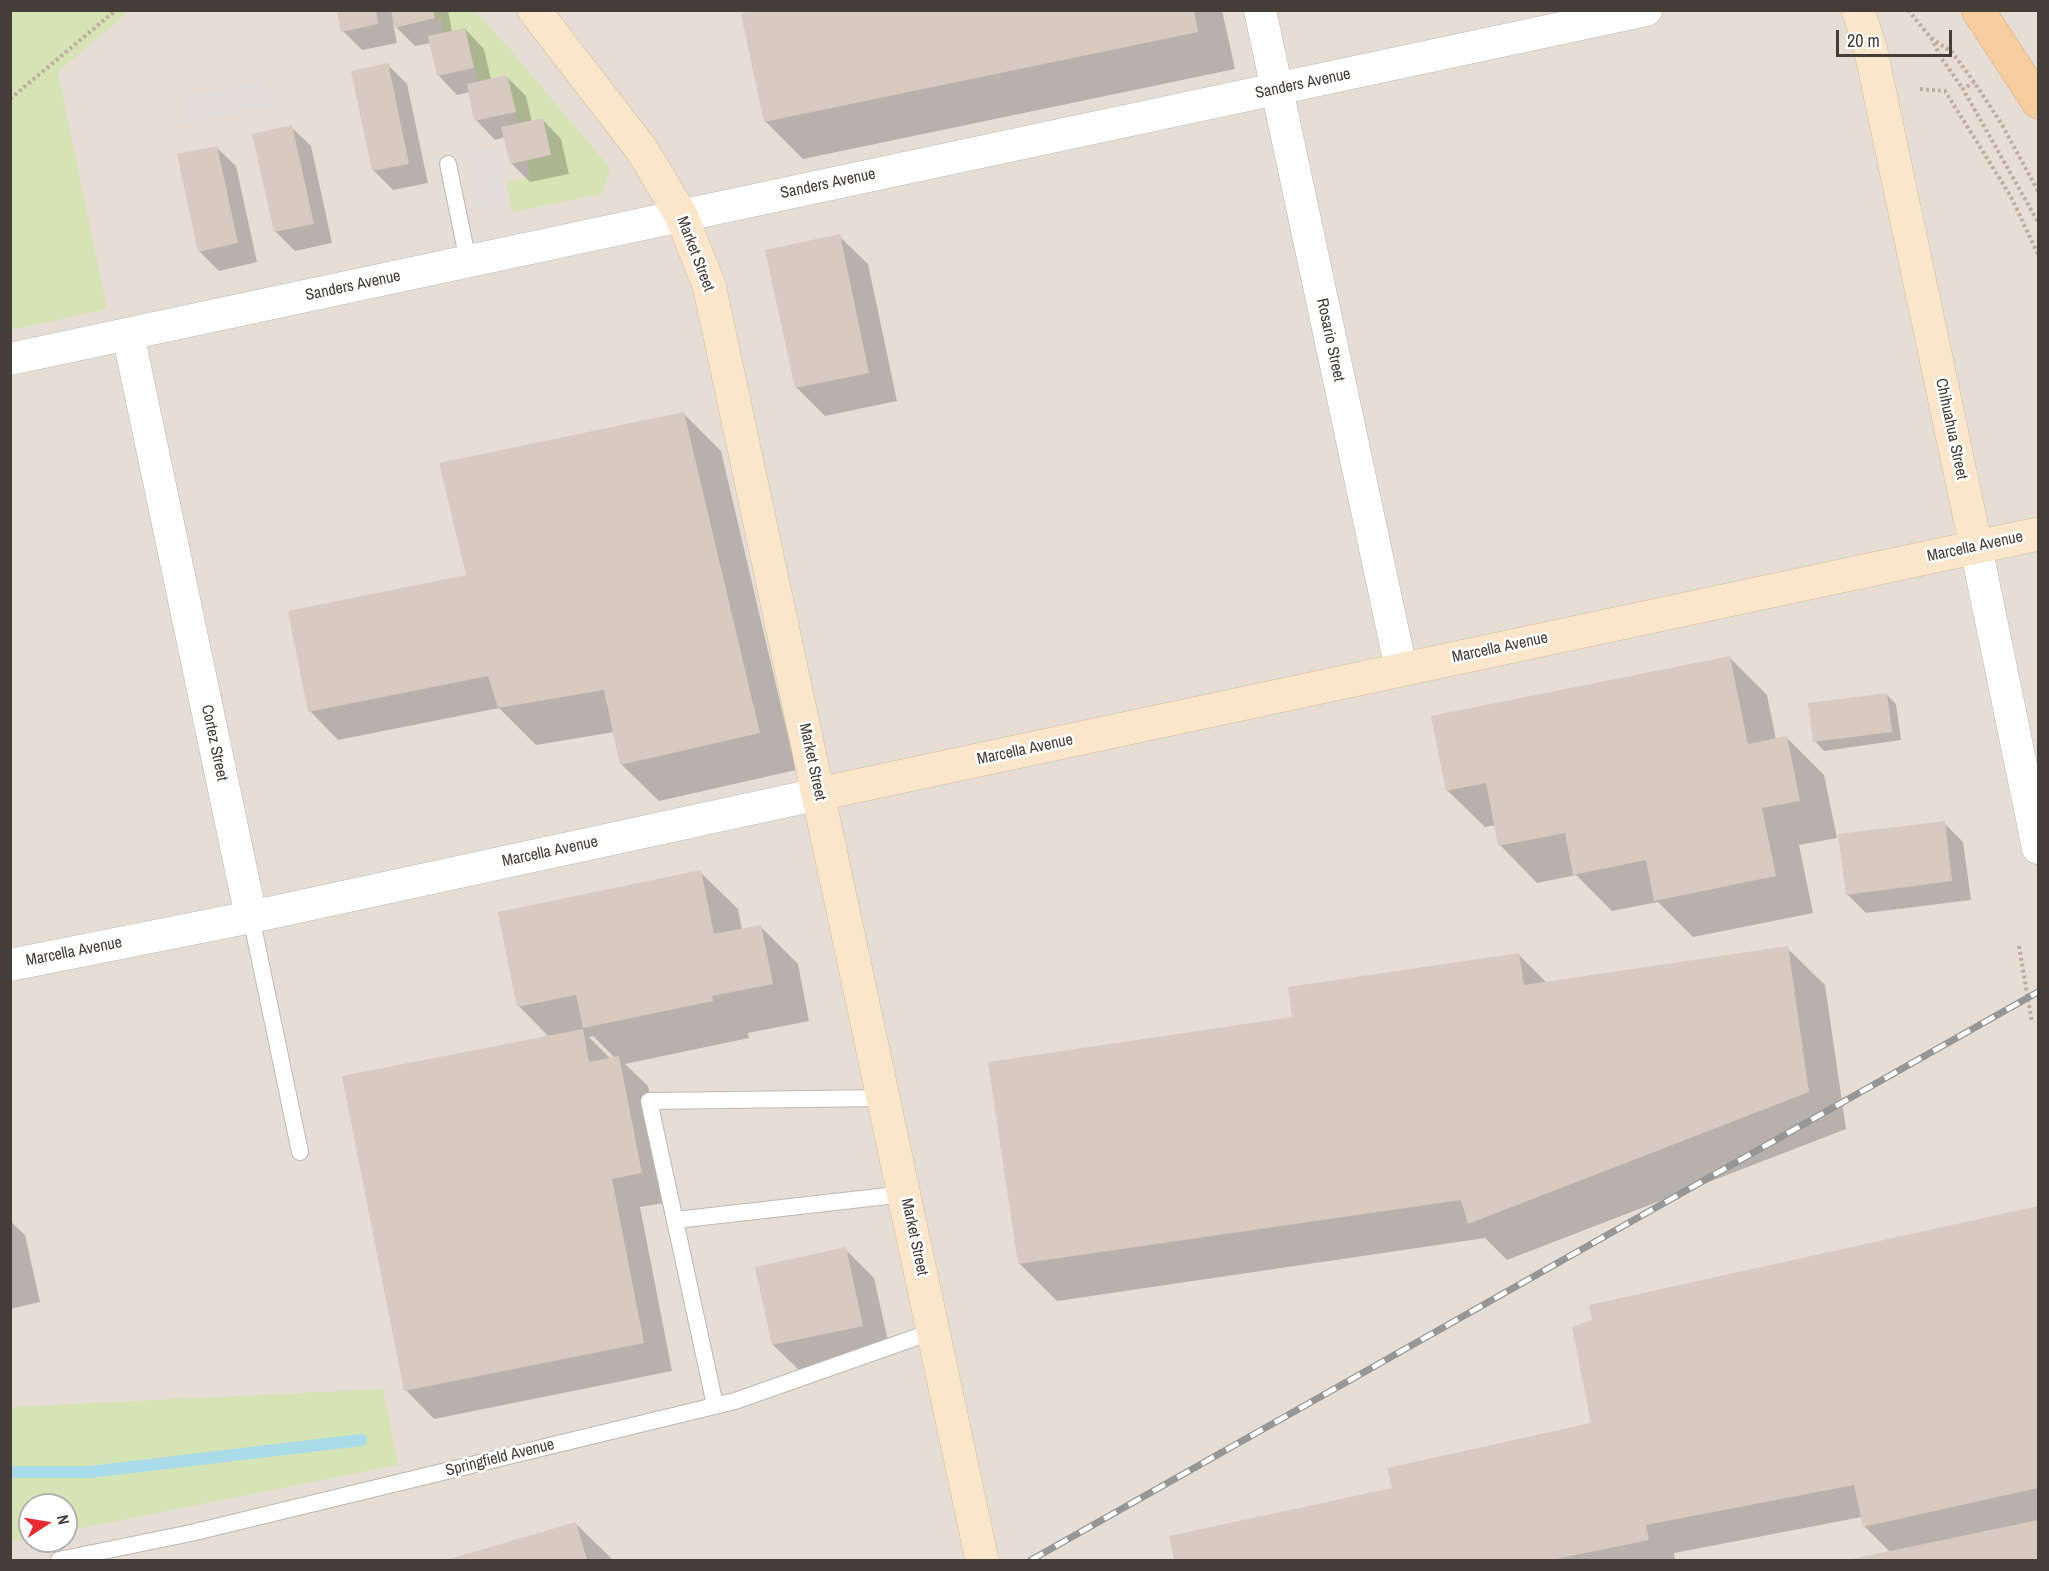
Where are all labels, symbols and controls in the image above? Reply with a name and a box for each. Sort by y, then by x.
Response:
scale bar [1839,18,1954,56]
text: 20 m [1847,28,1880,53]
street label: Sanders Avenue [1254,65,1352,103]
street label: Sanders Avenue [779,165,877,203]
street label: Market Street [672,214,718,294]
street label: Sanders Avenue [304,267,402,305]
street label: Rosario Street [1312,297,1348,383]
street label: Chihuahua Street [1931,377,1971,481]
street label: Marcella Avenue [1925,527,2025,567]
street label: Marcella Avenue [1450,628,1550,668]
street label: Cortez Street [197,703,231,783]
street label: Market Street [794,721,830,803]
street label: Marcella Avenue [975,730,1075,770]
street label: Marcella Avenue [500,832,600,872]
street label: Marcella Avenue [24,933,124,971]
street label: Market Street [896,1196,932,1278]
street label: Springfield Avenue [444,1435,556,1481]
north arrow [18,1493,78,1553]
text: N [52,1513,75,1527]

